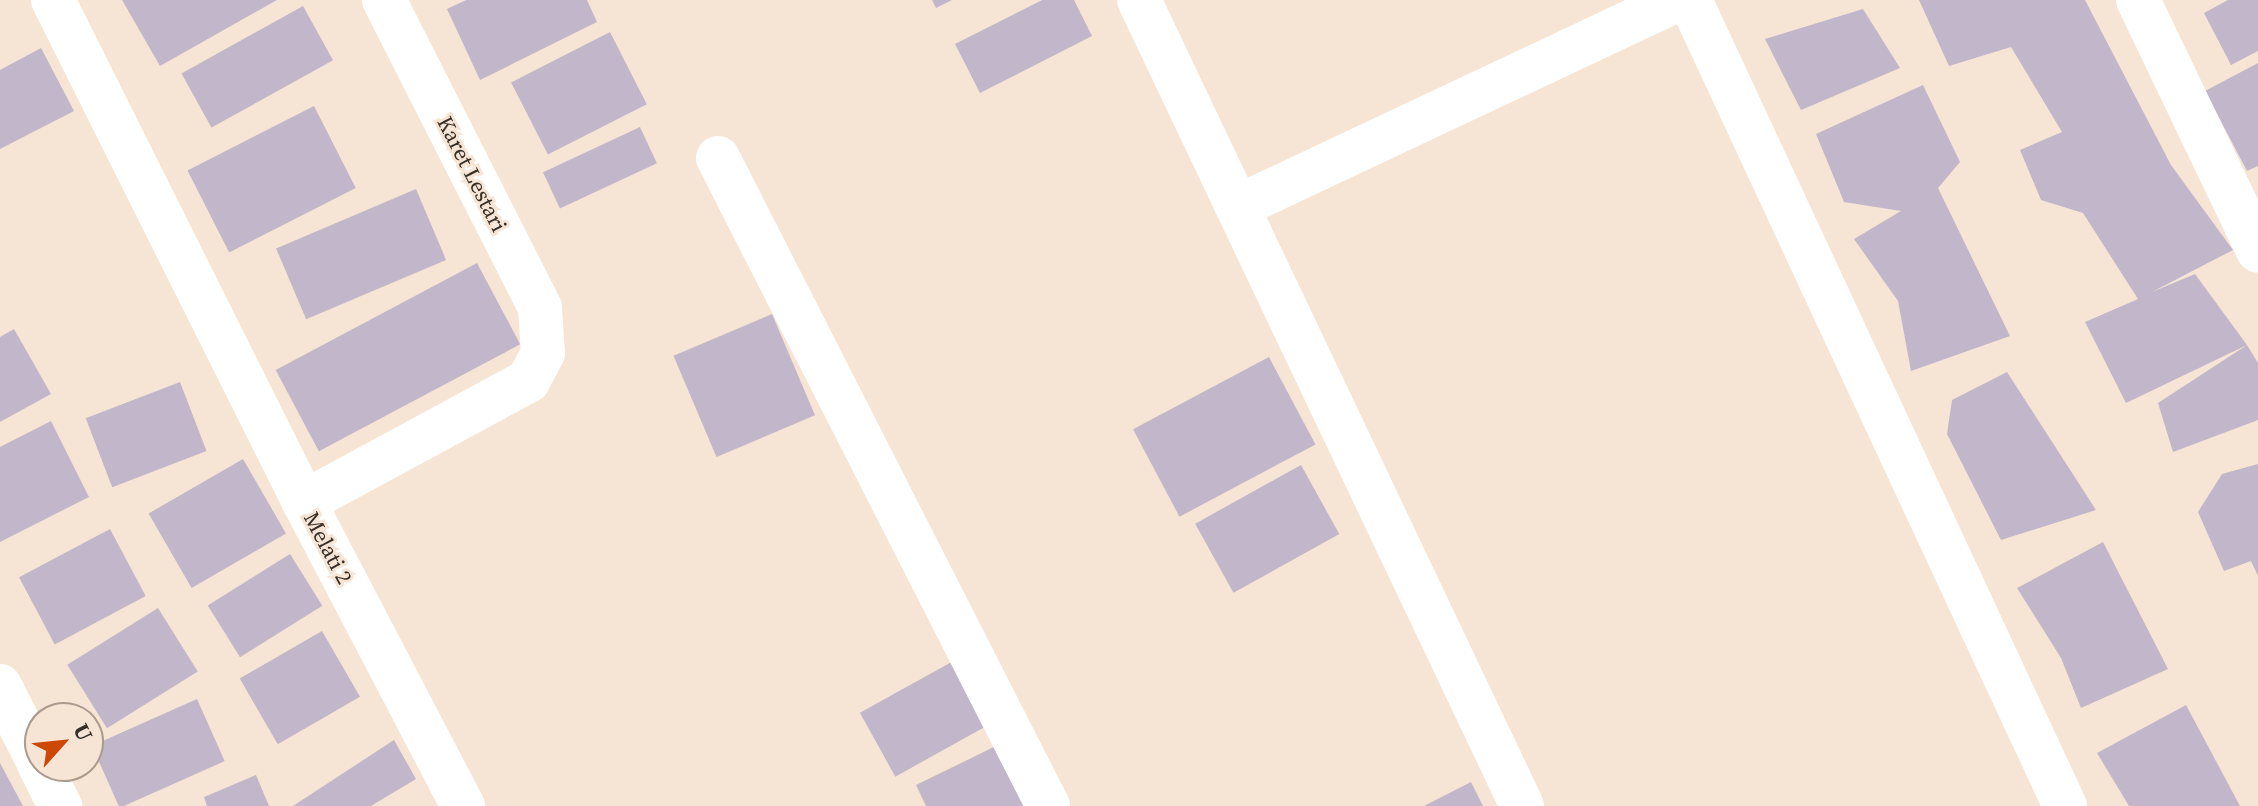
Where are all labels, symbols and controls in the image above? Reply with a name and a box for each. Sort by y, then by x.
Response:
street label: Karet Lestari [432,112,512,236]
street label: Melati 2 [298,507,358,589]
north arrow [24,702,104,782]
text: U [67,718,101,746]

